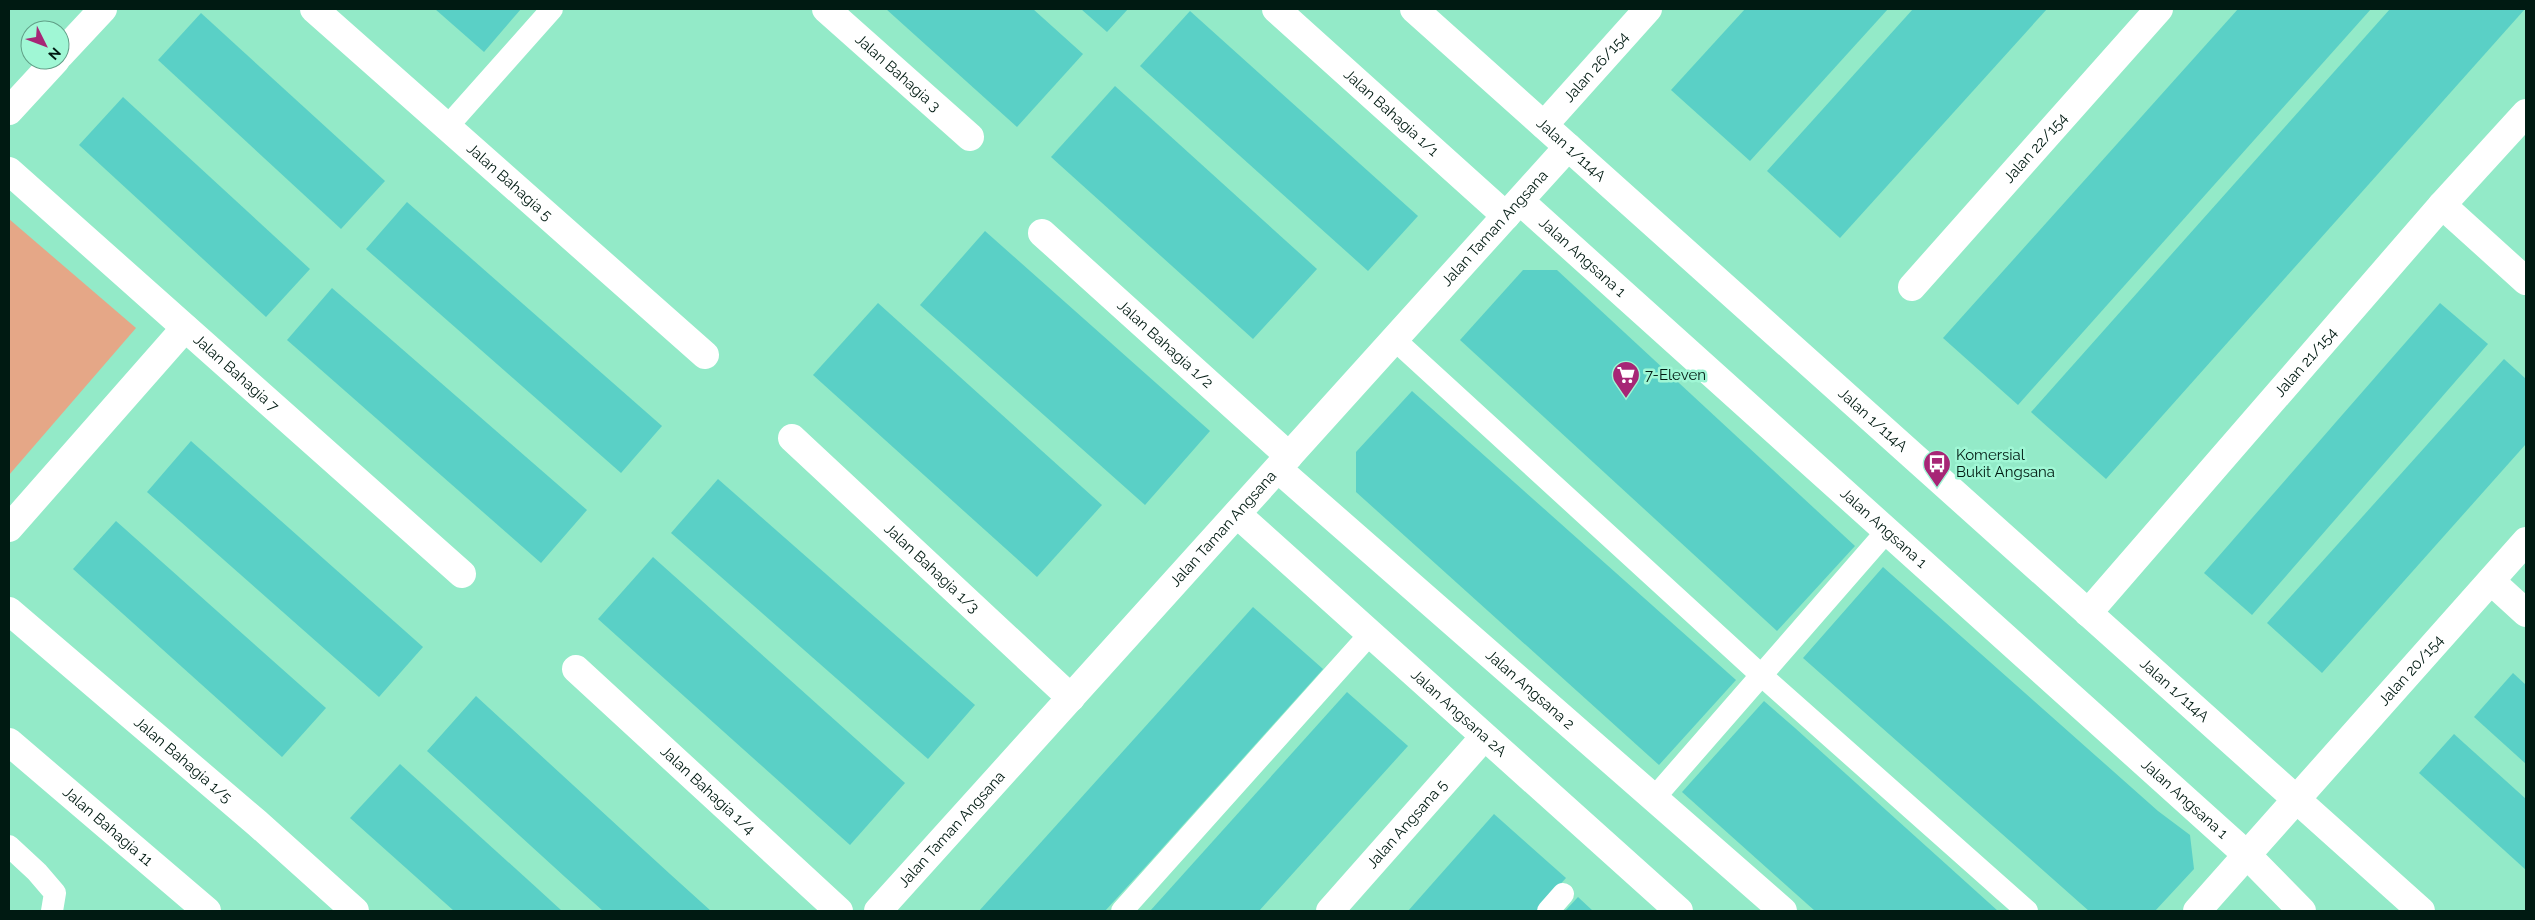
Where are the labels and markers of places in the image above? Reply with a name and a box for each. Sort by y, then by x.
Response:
supermarket icon: 7-Eleven [1611,360,1641,399]
place label: 7-Eleven [1645,366,1706,384]
place label: Komersial Bukit Angsana [1956,446,2055,481]
bus stop icon: Komersial Bukit Angsana [1922,449,1952,488]

